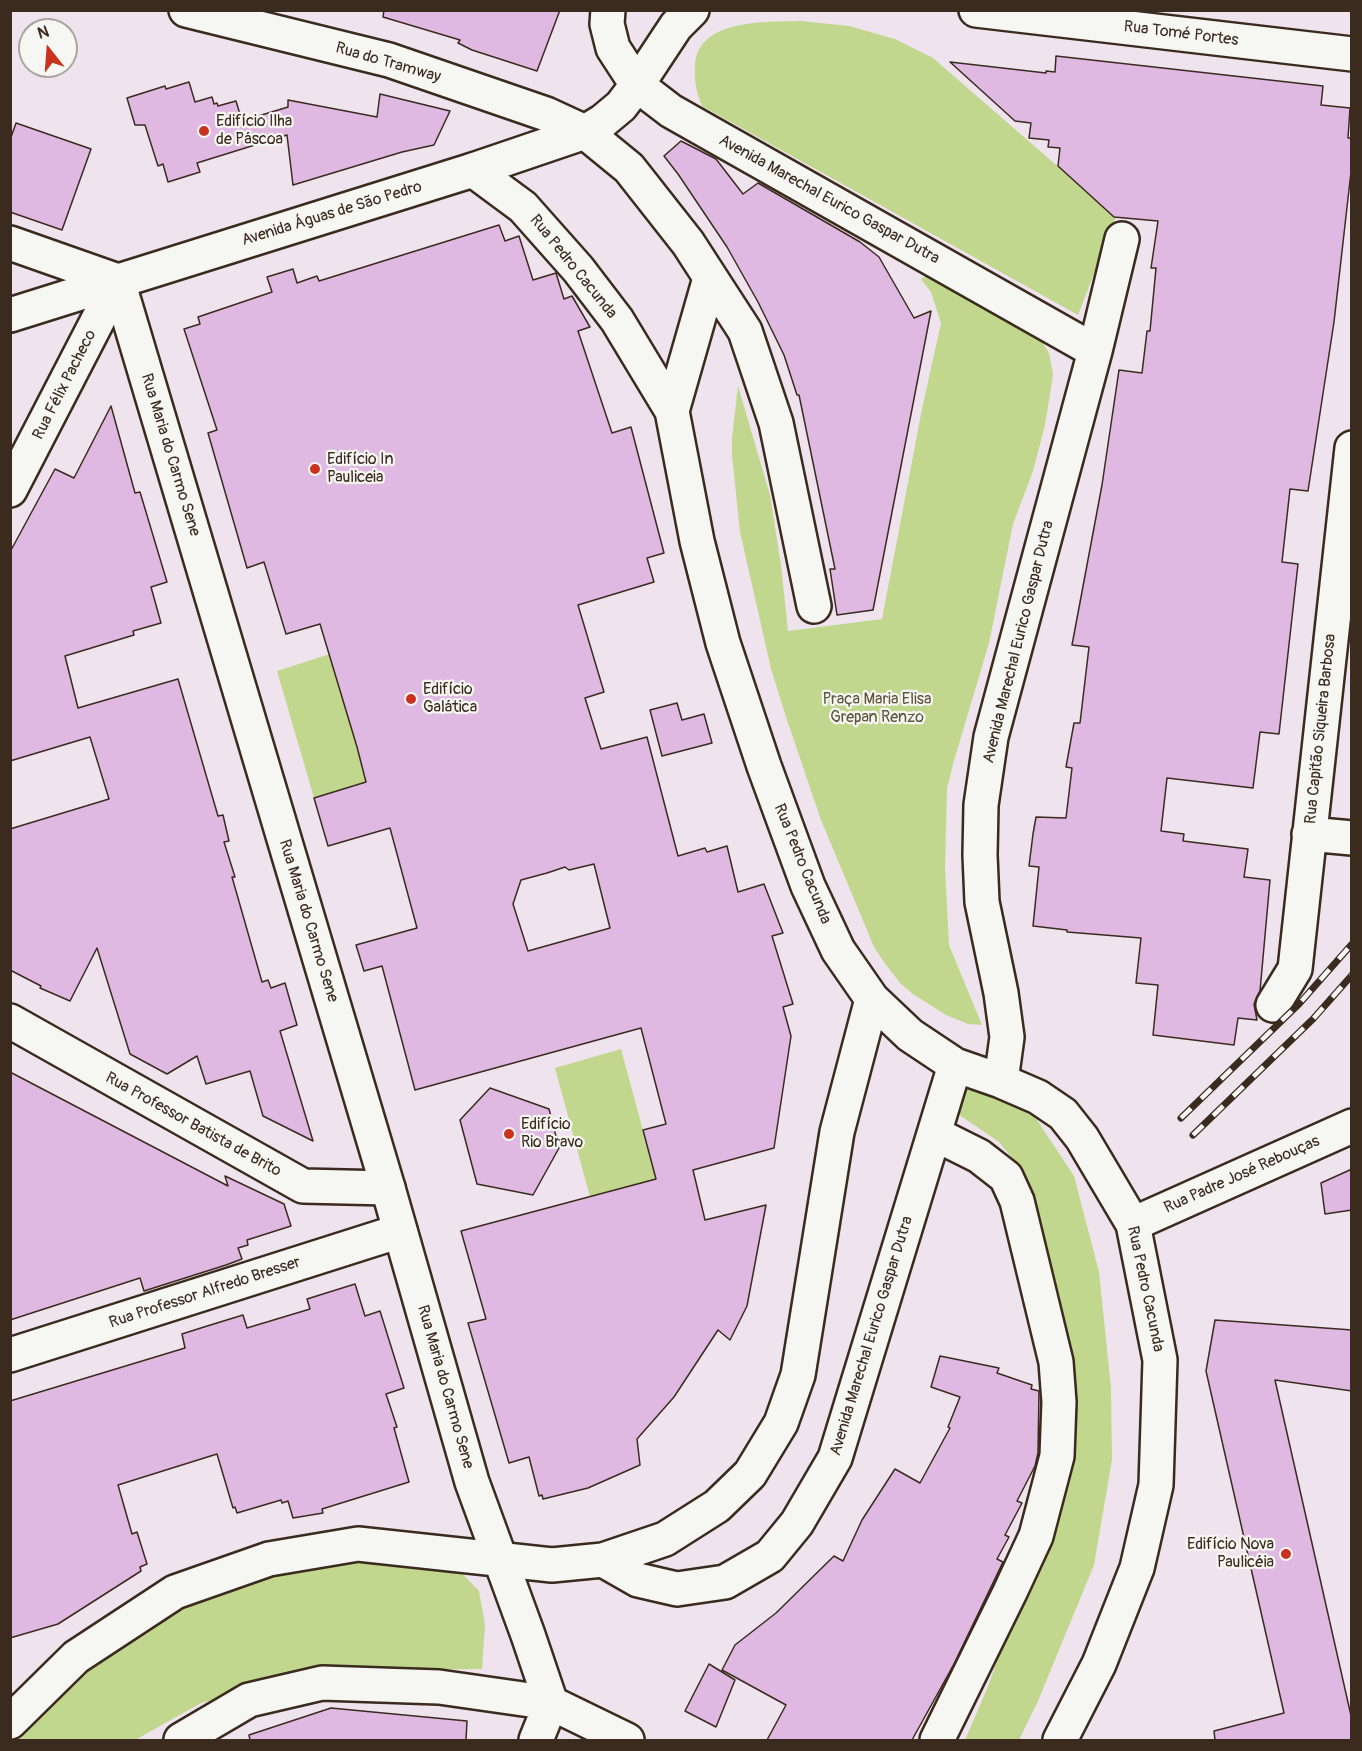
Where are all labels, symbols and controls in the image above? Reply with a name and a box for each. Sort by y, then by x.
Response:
street label: Rua Tomé Portes [1123,17,1239,51]
north arrow [18,18,78,78]
text: N [35,22,51,44]
street label: Rua do Tramway [333,39,443,87]
place label: Edifício Ilha de Páscoa [216,112,292,150]
marker: Edifício Ilha de Páscoa [197,124,211,138]
street label: Avenida Marechal Eurico Gaspar Dutra [715,131,943,269]
street label: Avenida Águas de São Pedro [240,177,424,251]
street label: Rua Pedro Cacunda [525,211,621,323]
street label: Rua Félix Pacheco [29,327,101,443]
street label: Rua Maria do Carmo Sene [136,371,204,539]
place label: Edifício In Pauliceia [327,450,394,488]
marker: Edifício In Pauliceia [308,462,322,476]
street label: Avenida Marechal Eurico Gaspar Dutra [980,519,1058,765]
street label: Rua Capitão Siqueira Barbosa [1301,633,1341,825]
place label: Edifício Galática [423,680,477,718]
park label: Praça Maria Elisa Grepan Renzo [823,690,931,728]
marker: Edifício Galática [404,692,418,706]
street label: Rua Pedro Cacunda [769,801,835,927]
street label: Rua Maria do Carmo Sene [274,837,342,1005]
street label: Rua Professor Batista de Brito [102,1069,284,1181]
place label: Edifício Rio Bravo [521,1115,583,1153]
marker: Edifício Rio Bravo [502,1127,516,1141]
street label: Rua Padre José Rebouças [1161,1132,1323,1218]
street label: Avenida Marechal Eurico Gaspar Dutra [826,1214,918,1458]
street label: Rua Pedro Cacunda [1122,1224,1168,1354]
street label: Rua Professor Alfredo Bresser [107,1253,303,1333]
street label: Rua Maria do Carmo Sene [412,1303,478,1471]
place label: Edifício Nova Paulicéia [1187,1535,1274,1573]
marker: Edifício Nova Paulicéia [1279,1547,1293,1561]

